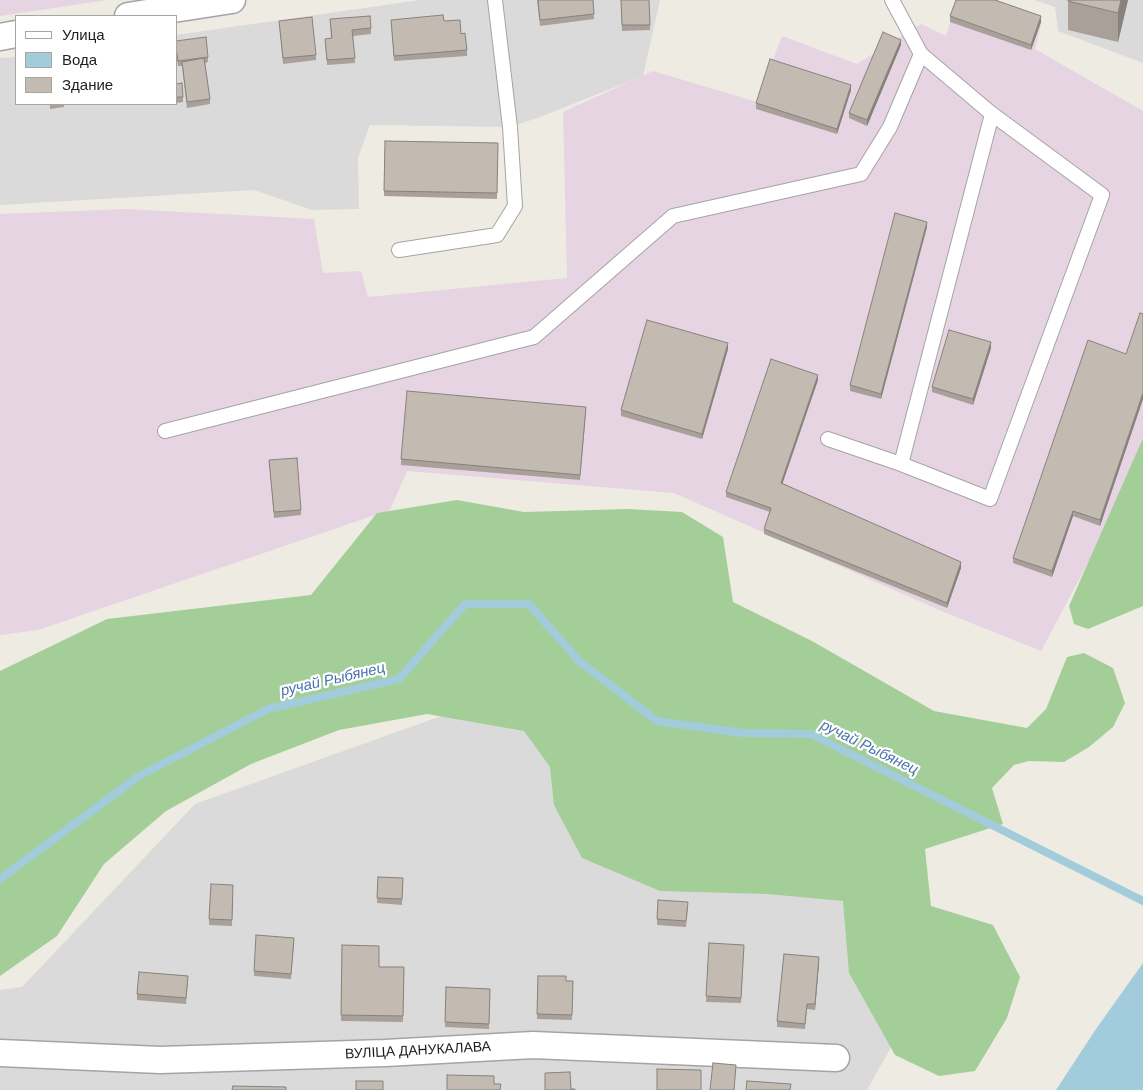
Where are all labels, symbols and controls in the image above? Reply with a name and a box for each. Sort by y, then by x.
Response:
legend [15,15,178,105]
text: Улица [62,25,105,45]
text: Вода [62,50,97,70]
text: Здание [62,75,113,95]
water label: ручай Рыбянец [279,659,387,701]
water label: ручай Рыбянец [817,717,921,779]
street label: ВУЛІЦА ДАНУКАЛАВА [345,1039,491,1063]

